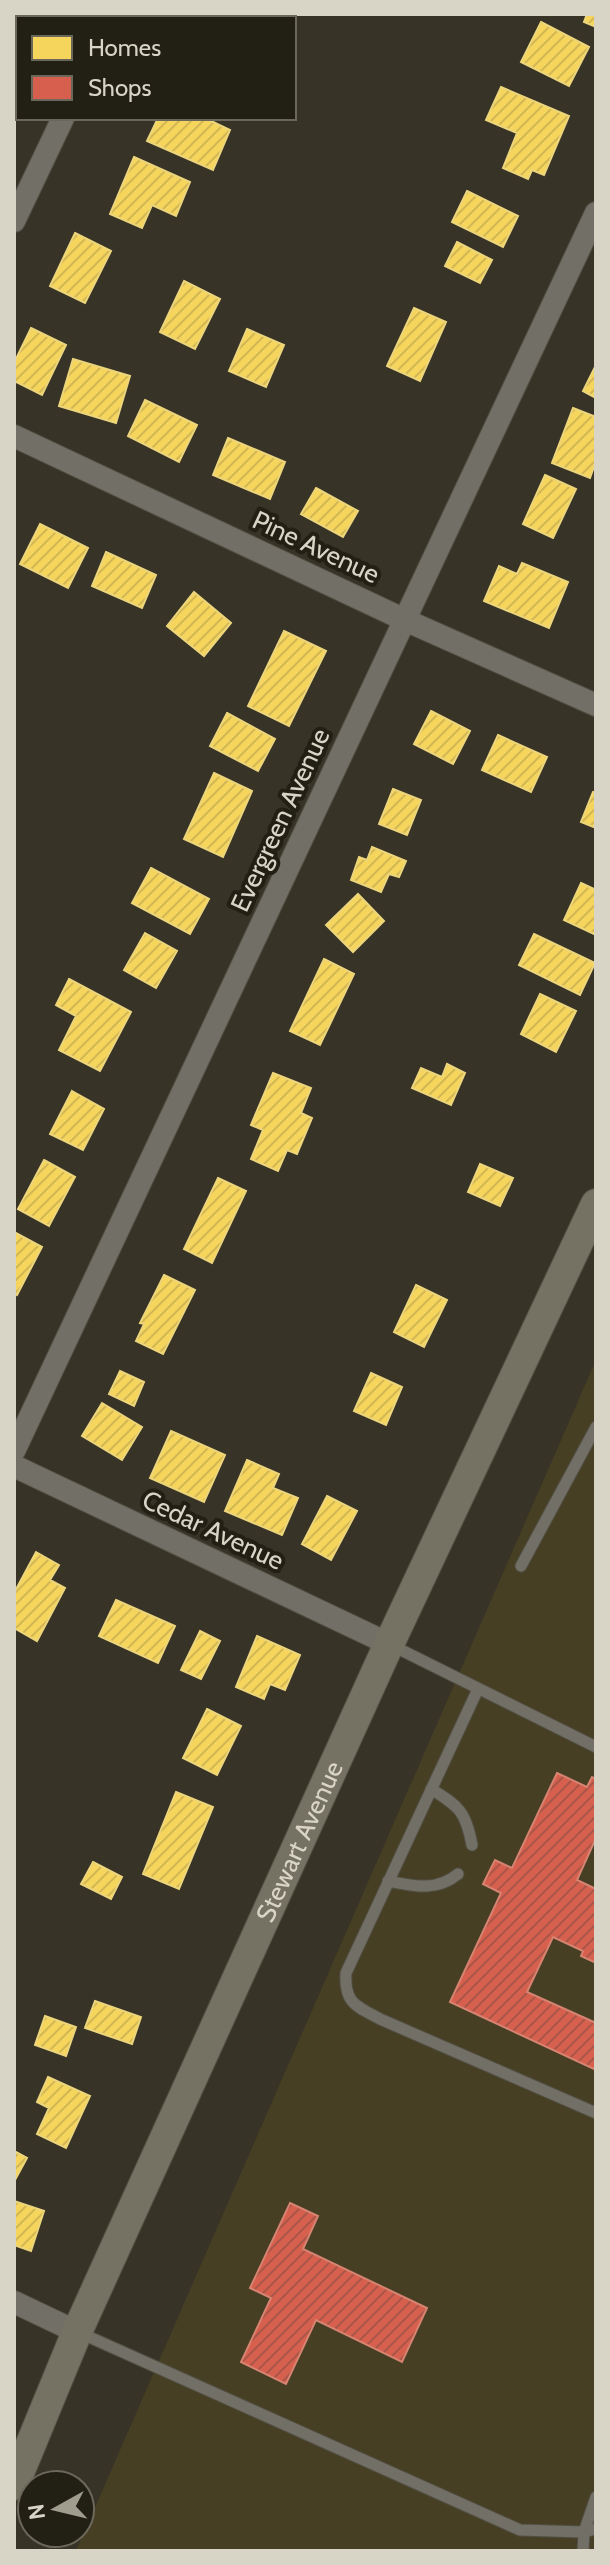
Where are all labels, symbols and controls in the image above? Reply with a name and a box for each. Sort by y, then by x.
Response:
legend [16,16,296,120]
text: Homes [88,33,161,62]
text: Shops [88,73,151,102]
street label: Pine Avenue [247,504,385,590]
street label: Evergreen Avenue [224,723,336,917]
street label: Cedar Avenue [137,1483,289,1577]
street label: Stewart Avenue [249,1756,350,1927]
north arrow [16,2469,96,2549]
text: N [22,2502,51,2521]

